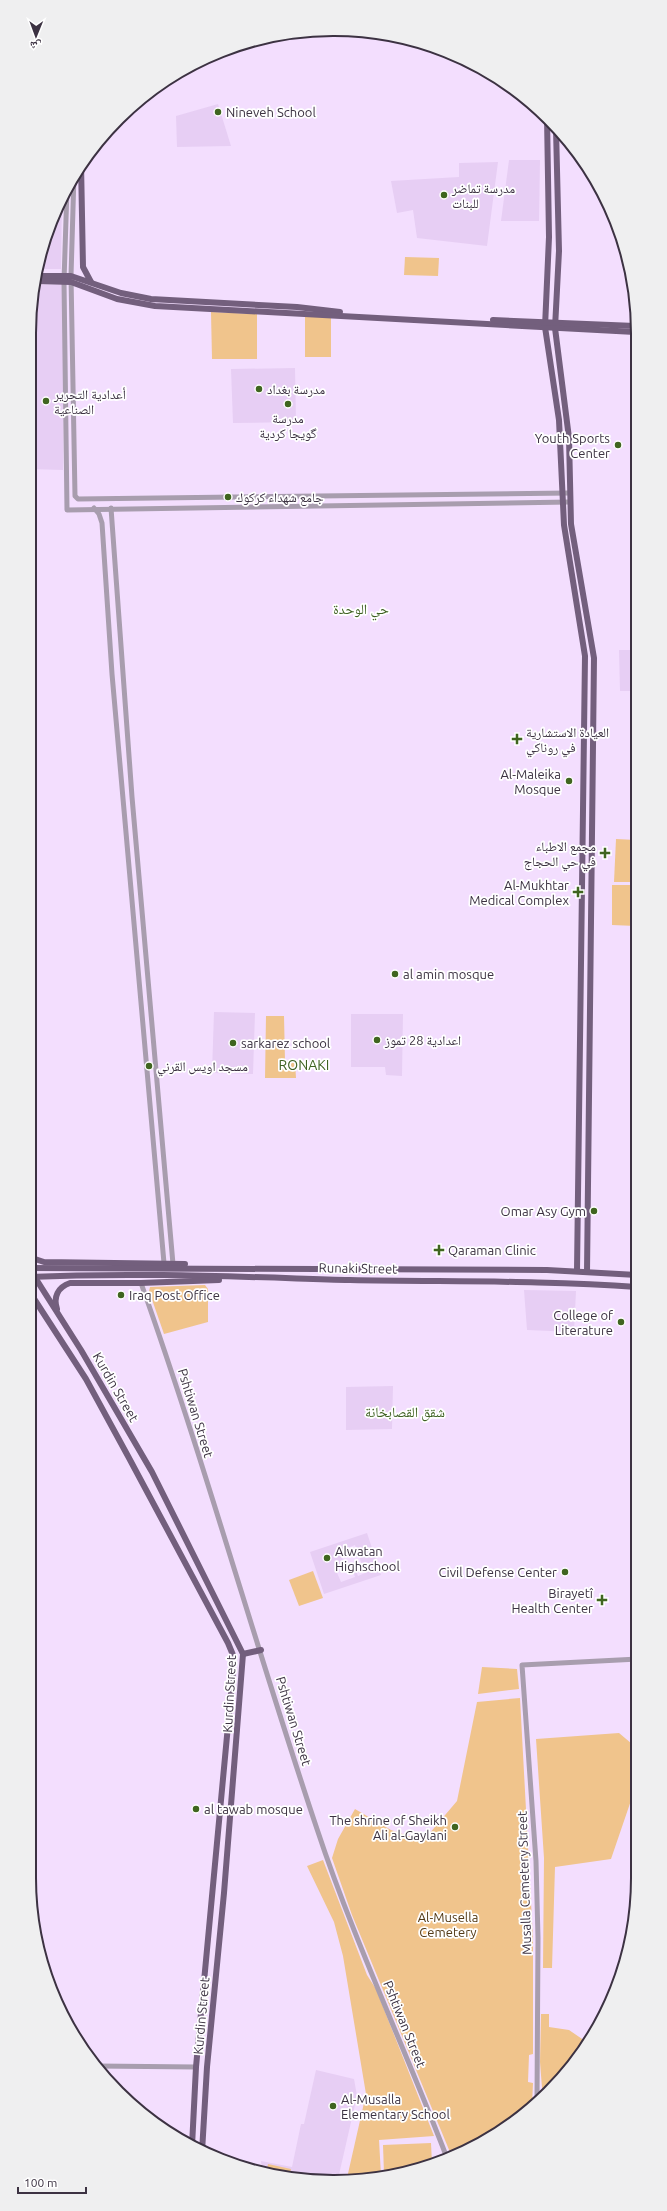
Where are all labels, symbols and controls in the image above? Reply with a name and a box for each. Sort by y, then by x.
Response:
north arrow [16,16,56,56]
text: ش [30,38,42,52]
place label: Nineveh School [226,105,316,119]
marker: Nineveh School [213,107,223,117]
place label: مدرسة تماضر للبنات [451,181,515,211]
marker: مدرسة تماضر للبنات [439,190,449,200]
place label: مدرسة بغداد [267,382,325,398]
marker: مدرسة بغداد [254,384,264,394]
place label: أعدادية التحرير الصناعية [53,387,126,417]
marker: أعدادية التحرير الصناعية [41,396,51,406]
marker: مدرسة گويجا كردية [283,399,293,409]
place label: مدرسة گويجا كردية [259,411,317,442]
place label: Youth Sports Center [535,431,610,460]
marker: Youth Sports Center [613,440,623,450]
place label: جامع شهداء كركوك [236,490,323,507]
marker: جامع شهداء كركوك [223,492,233,502]
district label: حي الوحدة [333,601,389,621]
place label: العيادة الاستشارية في روناكي [526,725,609,758]
marker: العيادة الاستشارية في روناكي [511,733,523,745]
place label: Al-Maleika Mosque [500,767,561,796]
marker: Al-Maleika Mosque [564,776,574,786]
place label: مجمع الاطباء في حي الحجاج [524,839,596,872]
marker: مجمع الاطباء في حي الحجاج [599,847,611,859]
place label: Al-Mukhtar Medical Complex [469,878,569,907]
marker: Al-Mukhtar Medical Complex [572,886,584,898]
place label: al amin mosque [403,967,494,981]
marker: al amin mosque [390,969,400,979]
place label: اعدادية 28 تموز [384,1033,461,1049]
marker: اعدادية 28 تموز [372,1035,382,1045]
place label: sarkarez school [241,1036,331,1050]
marker: sarkarez school [228,1038,238,1048]
district label: RONAKI [279,1057,329,1073]
place label: مسجد اويس القرني [157,1059,248,1077]
marker: مسجد اويس القرني [144,1061,154,1071]
place label: Omar Asy Gym [501,1204,586,1218]
marker: Omar Asy Gym [589,1206,599,1216]
place label: Qaraman Clinic [448,1243,536,1258]
marker: Qaraman Clinic [433,1244,445,1256]
street label: Runaki Street [319,1260,397,1276]
place label: Iraq Post Office [129,1288,220,1302]
marker: Iraq Post Office [116,1290,126,1300]
place label: College of Literature [553,1308,613,1337]
marker: College of Literature [616,1317,626,1327]
street label: Kurdin Street [91,1350,141,1424]
street label: Pshtiwan Street [176,1367,216,1459]
district label: شقق القصابخانة [365,1404,445,1422]
place label: Alwatan Highschool [335,1544,400,1573]
marker: Alwatan Highschool [322,1553,332,1563]
place label: Civil Defense Center [439,1565,557,1579]
marker: Civil Defense Center [560,1567,570,1577]
place label: Birayetî Health Center [511,1586,594,1615]
marker: Birayetî Health Center [596,1594,608,1606]
street label: Kurdin Street [220,1655,238,1733]
street label: Pshtiwan Street [274,1675,314,1767]
place label: al tawab mosque [204,1802,303,1816]
marker: al tawab mosque [191,1804,201,1814]
street label: Musalla Cemetery Street [514,1811,534,1955]
place label: The shrine of Sheikh Ali al-Gaylani [329,1813,447,1842]
marker: The shrine of Sheikh Ali al-Gaylani [450,1822,460,1832]
park label: Al-Musella Cemetery [418,1910,478,1939]
street label: Kurdin Street [191,1977,211,2055]
street label: Pshtiwan Street [381,1978,429,2070]
place label: Al-Musalla Elementary School [341,2092,450,2121]
marker: Al-Musalla Elementary School [328,2101,338,2111]
scale bar [18,2169,86,2195]
text: 100 m [24,2176,57,2189]

